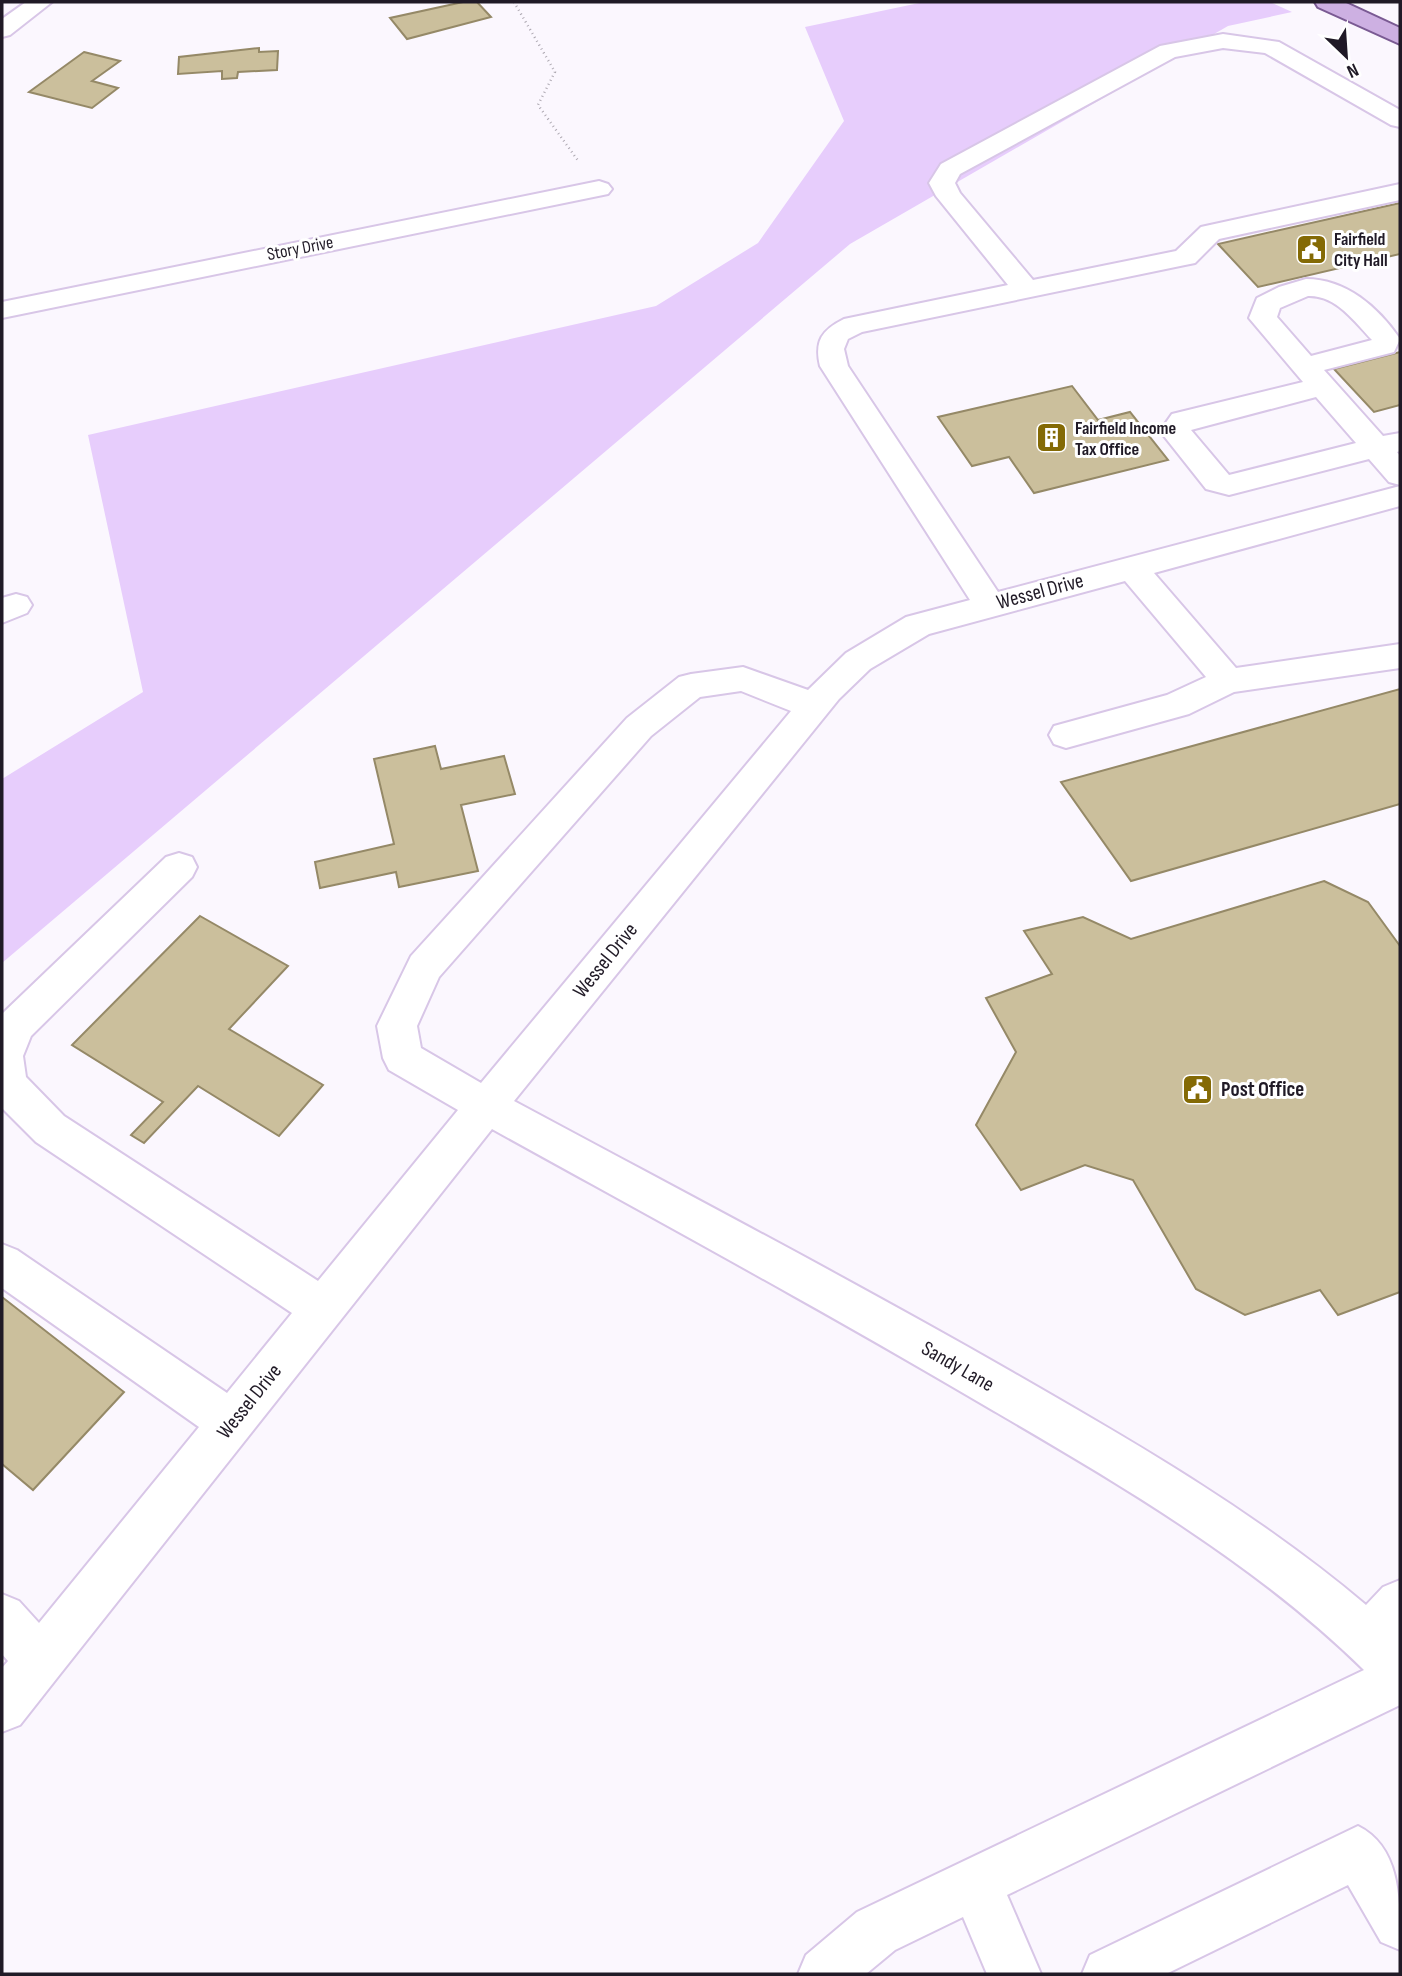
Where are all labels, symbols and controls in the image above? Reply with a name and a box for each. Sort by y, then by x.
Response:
north arrow [1311,21,1381,91]
text: N [1343,57,1362,83]
place label: Fairfield City Hall [1334,229,1388,271]
street label: Story Drive [265,232,335,265]
public building icon: Fairfield City Hall [1294,232,1328,266]
place label: Fairfield Income Tax Office [1075,418,1176,460]
building icon: Fairfield Income Tax Office [1035,421,1069,455]
street label: Wessel Drive [994,568,1086,615]
street label: Wessel Drive [568,918,643,1003]
public building icon: Post Office [1181,1072,1215,1106]
place label: Post Office [1221,1077,1304,1102]
street label: Sandy Lane [917,1336,998,1397]
street label: Wessel Drive [212,1359,287,1444]

